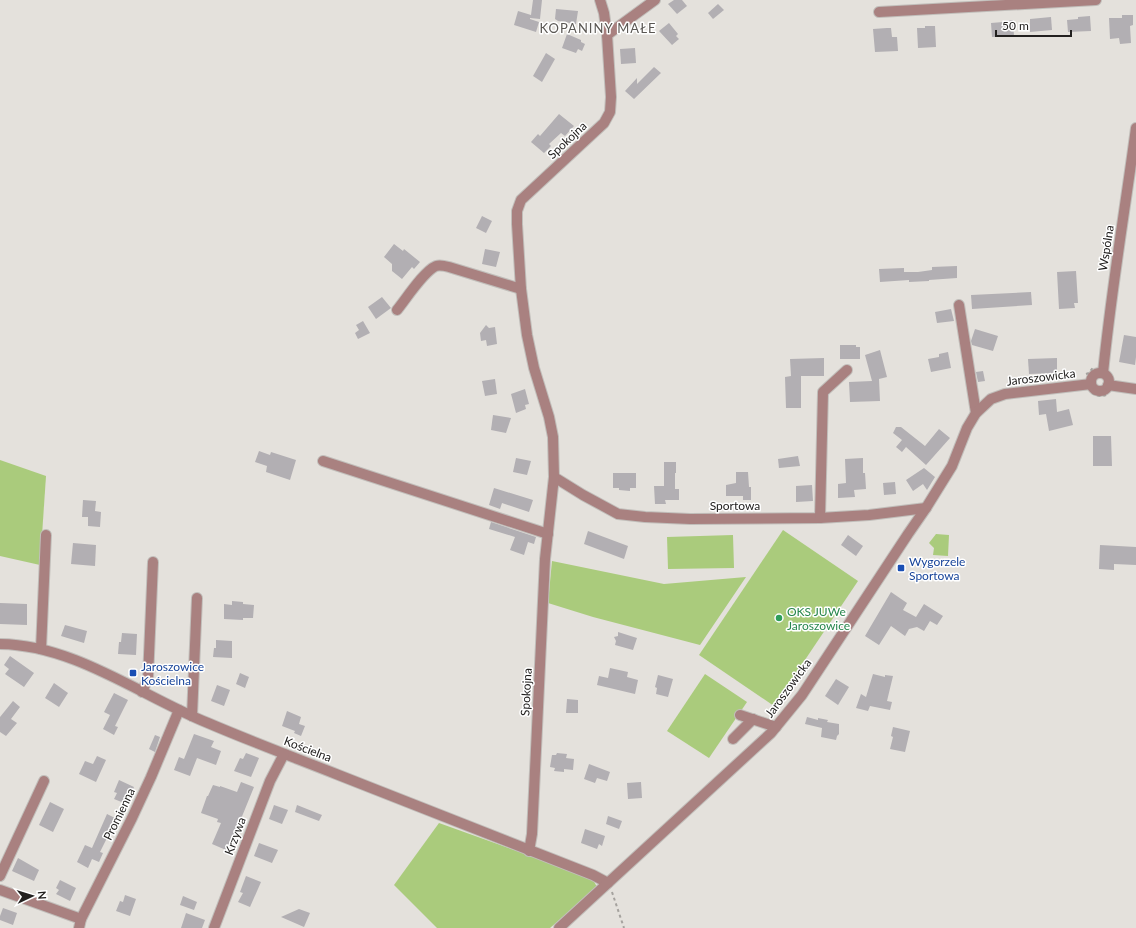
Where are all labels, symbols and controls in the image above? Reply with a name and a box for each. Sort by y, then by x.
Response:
scale bar [996,12,1071,38]
text: 50 m [1002,18,1029,33]
district label: KOPANINY MAŁE [539,20,657,36]
street label: Spokojna [544,118,590,162]
street label: Wspólna [1095,224,1117,272]
street label: Jaroszowicka [1006,365,1076,389]
street label: Sportowa [710,498,760,513]
place label: Wygorzele Sportowa [909,554,965,583]
marker: Wygorzele Sportowa [896,563,906,573]
place label: OKS JUWe Jaroszowice [787,604,850,633]
marker: OKS JUWe Jaroszowice [774,613,784,623]
street label: Jaroszowicka [762,656,814,720]
place label: Jaroszowice Kościelna [141,659,204,688]
marker: Jaroszowice Kościelna [128,668,138,678]
street label: Spokojna [517,668,535,716]
street label: Kościelna [282,733,334,765]
street label: Promienna [100,785,138,843]
street label: Krzywa [221,815,249,857]
north arrow [12,876,52,916]
text: N [36,891,49,900]

